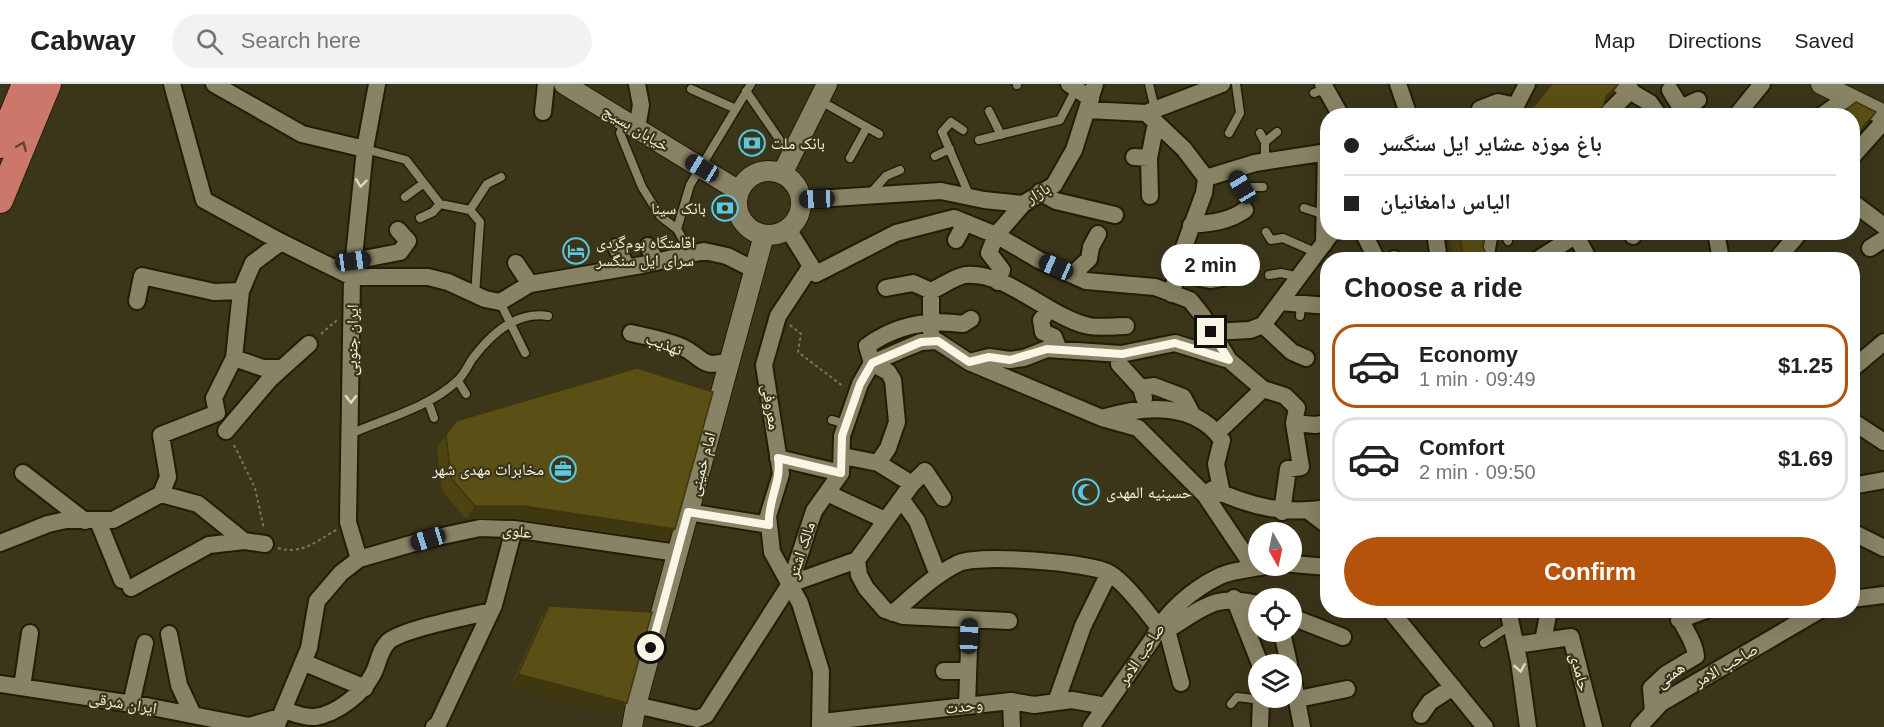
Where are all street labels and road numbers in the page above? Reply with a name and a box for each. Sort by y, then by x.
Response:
street label: خیابان بسیج [599,102,672,156]
street label: بازار [1022,179,1053,208]
street label: ایران جنوبی [343,304,363,376]
street label: تهذیب [643,330,685,359]
street label: معروفی [757,383,783,431]
street label: امام خمینی [685,430,721,498]
street label: مالک اشتر [784,520,819,582]
street label: علوی [501,521,533,543]
street label: صاحب الامر [1114,620,1169,689]
street label: صاحب الامر [1690,640,1761,691]
street label: حامدی [1565,651,1593,693]
street label: همتی [1652,659,1689,693]
street label: ایران شرقی [88,689,158,719]
street label: وحدت [944,695,984,718]

